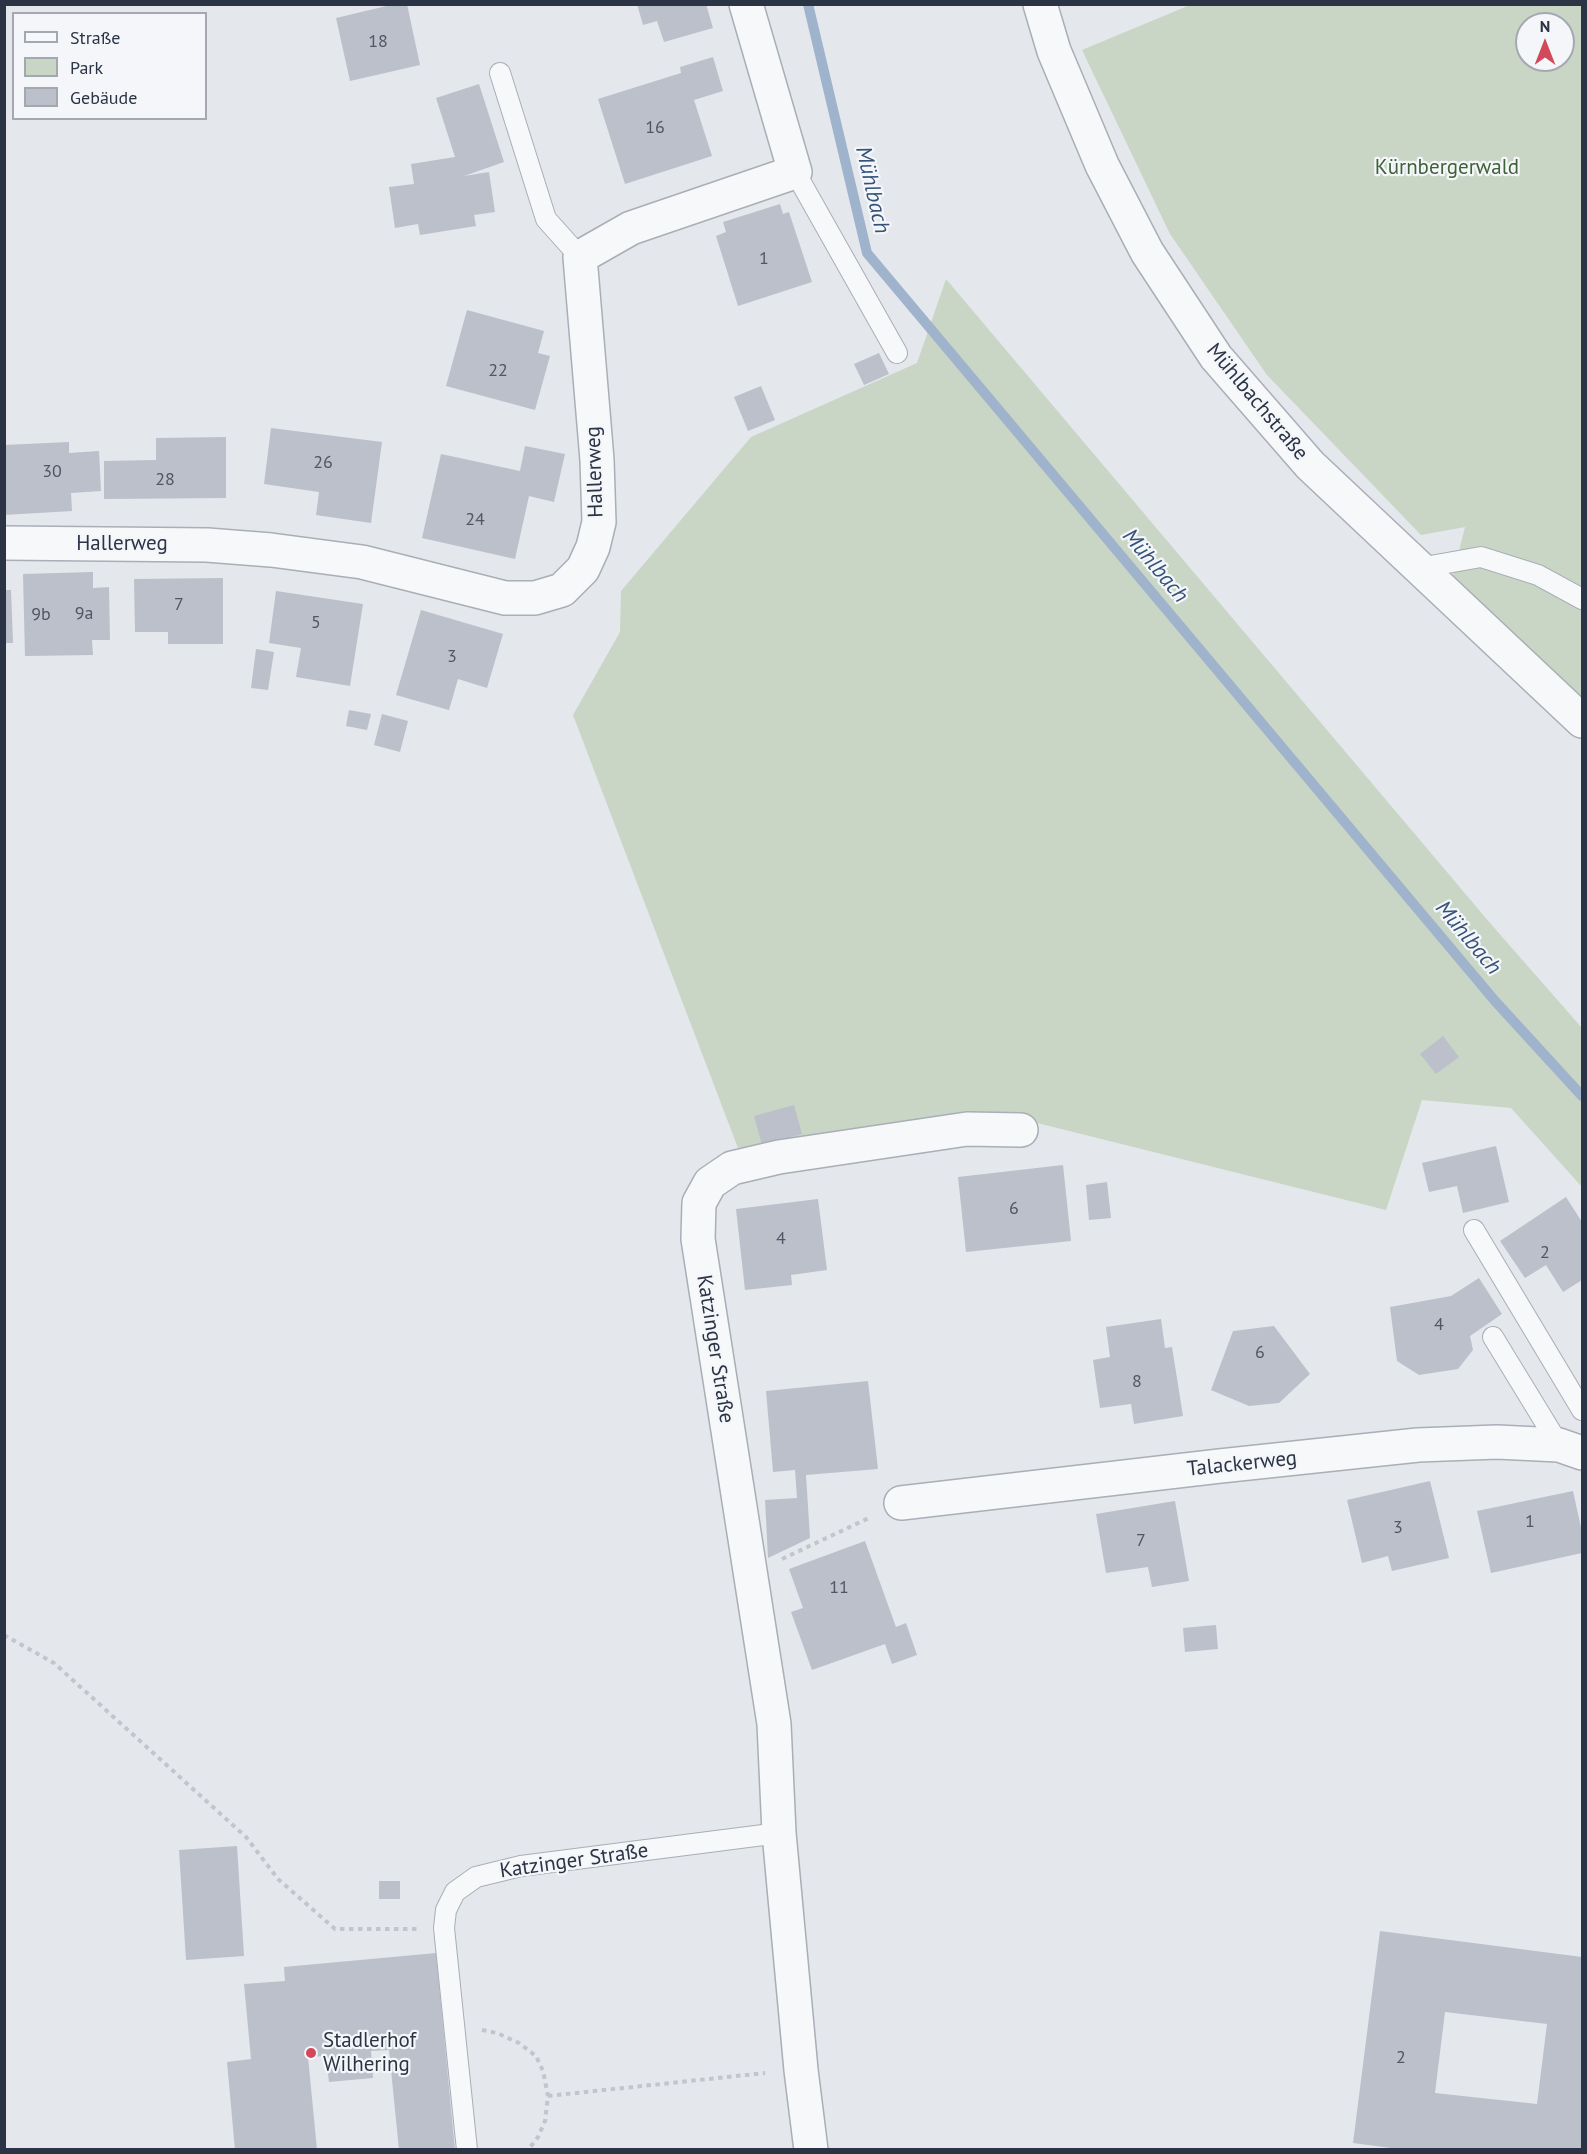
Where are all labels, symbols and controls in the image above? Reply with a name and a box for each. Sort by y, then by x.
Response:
legend [12,12,207,120]
north arrow [1515,12,1575,72]
text: N [1540,16,1550,36]
text: Straße [70,26,121,49]
house number: 18 [368,31,388,53]
text: Park [70,56,103,79]
text: Gebäude [70,86,137,109]
house number: 16 [645,117,665,139]
water label: Mühlbach [849,144,895,236]
park label: Kürnbergerwald [1375,155,1519,181]
house number: 1 [759,248,769,270]
street label: Mühlbachstraße [1201,338,1313,466]
house number: 22 [488,360,508,382]
street label: Hallerweg [581,426,609,518]
house number: 26 [313,452,333,474]
house number: 30 [42,461,62,483]
house number: 28 [155,469,175,491]
house number: 24 [465,509,485,531]
water label: Mühlbach [1116,524,1194,608]
street label: Hallerweg [76,531,168,557]
house number: 7 [174,594,184,616]
house number: 9a [75,603,93,625]
house number: 9b [31,604,51,626]
house number: 5 [311,612,321,634]
house number: 3 [447,646,457,668]
water label: Mühlbach [1429,896,1507,980]
house number: 6 [1009,1198,1019,1220]
house number: 4 [776,1228,786,1250]
house number: 2 [1540,1242,1550,1264]
street label: Katzinger Straße [691,1273,739,1425]
house number: 4 [1434,1314,1444,1336]
house number: 6 [1255,1342,1265,1364]
house number: 8 [1132,1371,1142,1393]
street label: Talackerweg [1186,1446,1298,1482]
house number: 1 [1525,1511,1535,1533]
house number: 3 [1393,1517,1403,1539]
house number: 7 [1136,1530,1146,1552]
house number: 11 [829,1577,849,1599]
street label: Katzinger Straße [498,1838,650,1884]
place label: Stadlerhof Wilhering [323,2028,416,2078]
marker: Stadlerhof Wilhering [304,2046,318,2060]
house number: 2 [1396,2047,1406,2069]

